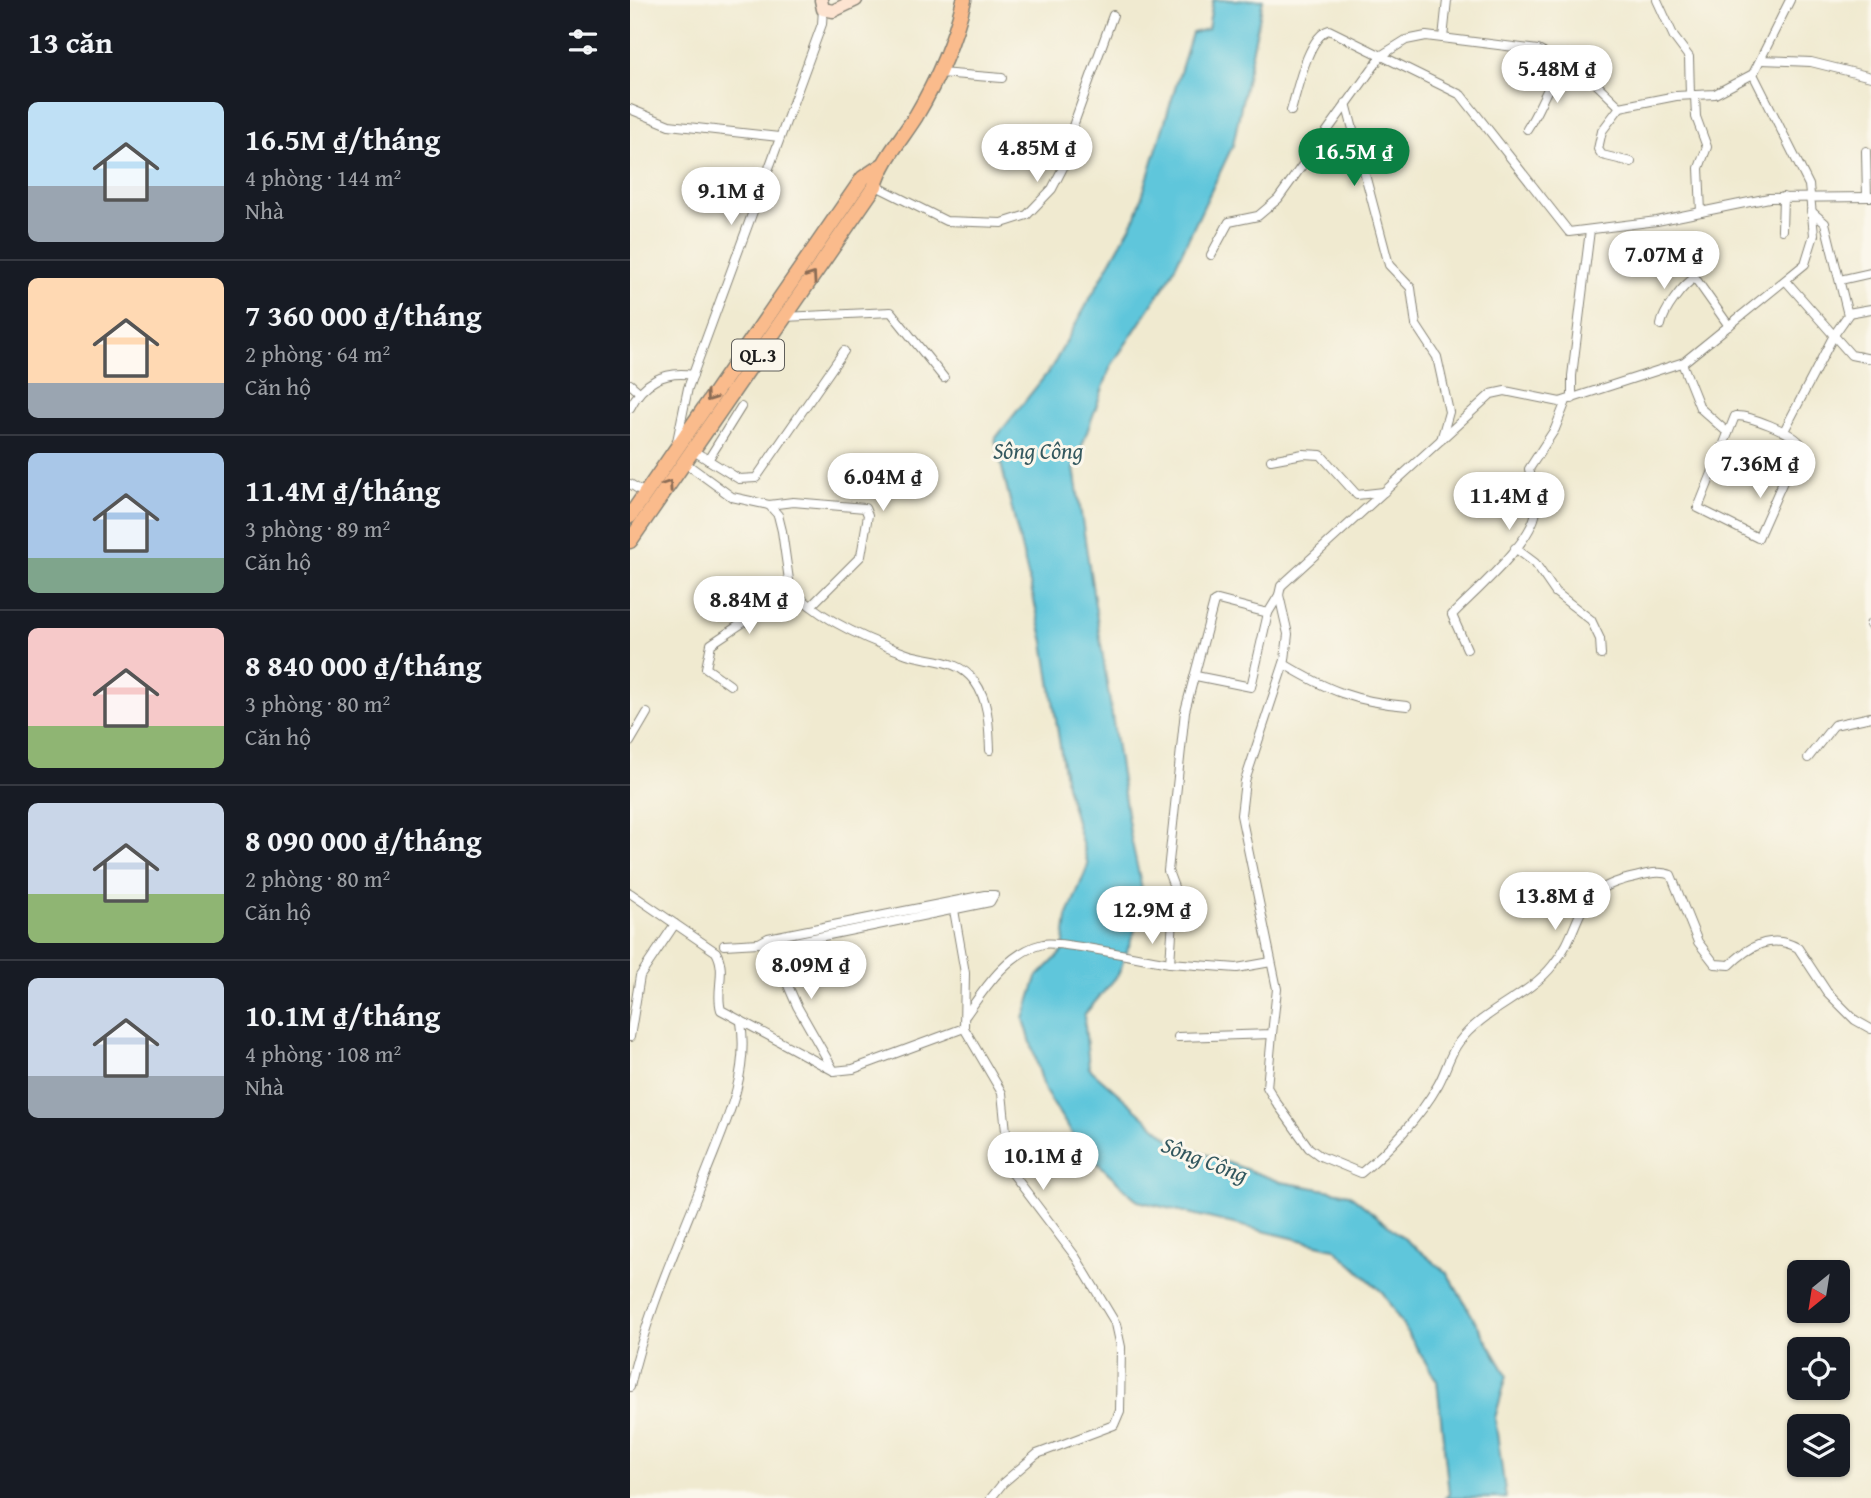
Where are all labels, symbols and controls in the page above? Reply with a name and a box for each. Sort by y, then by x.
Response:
text: 13 căn [28,20,113,64]
icon: filters [564,23,602,61]
pin: 5.48M ₫ [1492,46,1622,105]
text: 5.48M ₫ [1517,51,1597,84]
text: 16.5M ₫/tháng [245,117,440,161]
pin: 4.85M ₫ [972,124,1102,184]
pin: 16.5M ₫ [1289,128,1419,188]
icon: home [84,130,168,214]
text: 4.85M ₫ [997,130,1077,163]
text: 16.5M ₫ [1314,134,1394,167]
text: 4 phòng · 144 m² [245,161,401,194]
pin: 9.1M ₫ [674,168,788,227]
text: 9.1M ₫ [697,173,765,206]
text: Nhà [245,194,284,227]
pin: 7.07M ₫ [1599,232,1729,291]
text: 7.07M ₫ [1624,237,1704,270]
one-way arrow [804,272,816,285]
text: 7 360 000 ₫/tháng [245,293,482,337]
icon: home [84,306,168,390]
text: 2 phòng · 64 m² [245,337,390,370]
road number: QL.3 [732,340,784,370]
text: Căn hộ [245,370,311,403]
one-way arrow [706,389,718,402]
water label: Sông Công [993,434,1084,467]
pin: 7.36M ₫ [1695,440,1825,500]
text: 7.36M ₫ [1720,446,1800,479]
pin: 6.04M ₫ [818,454,948,513]
text: 6.04M ₫ [843,459,923,492]
text: 11.4M ₫/tháng [245,468,440,512]
pin: 11.4M ₫ [1444,472,1574,532]
text: 11.4M ₫ [1469,478,1549,511]
one-way arrow [660,479,673,492]
icon: home [84,481,168,565]
text: 3 phòng · 89 m² [245,512,390,545]
text: Căn hộ [245,545,311,578]
pin: 8.84M ₫ [684,576,814,636]
text: 8.84M ₫ [709,582,789,615]
text: 8 840 000 ₫/tháng [245,643,482,687]
icon: home [84,656,168,740]
text: 3 phòng · 80 m² [245,687,390,720]
text: Căn hộ [245,720,311,753]
text: 8 090 000 ₫/tháng [245,818,482,862]
icon: home [84,831,168,915]
text: 2 phòng · 80 m² [245,862,390,895]
pin: 13.8M ₫ [1490,872,1620,932]
text: 13.8M ₫ [1515,878,1595,911]
pin: 12.9M ₫ [1087,886,1217,946]
text: 12.9M ₫ [1112,892,1192,925]
text: Căn hộ [245,895,311,928]
pin: 8.09M ₫ [746,942,876,1001]
text: 8.09M ₫ [771,947,851,980]
text: 10.1M ₫/tháng [245,993,440,1037]
icon: home [84,1006,168,1090]
text: 4 phòng · 108 m² [245,1037,401,1070]
text: Nhà [245,1070,284,1103]
water label: Sông Công [1157,1127,1254,1191]
pin: 10.1M ₫ [978,1132,1108,1192]
text: 10.1M ₫ [1003,1138,1083,1171]
north arrow [1787,1260,1850,1323]
map controls [1787,1260,1850,1477]
button: locate [1787,1337,1850,1400]
button: layers [1787,1414,1850,1477]

